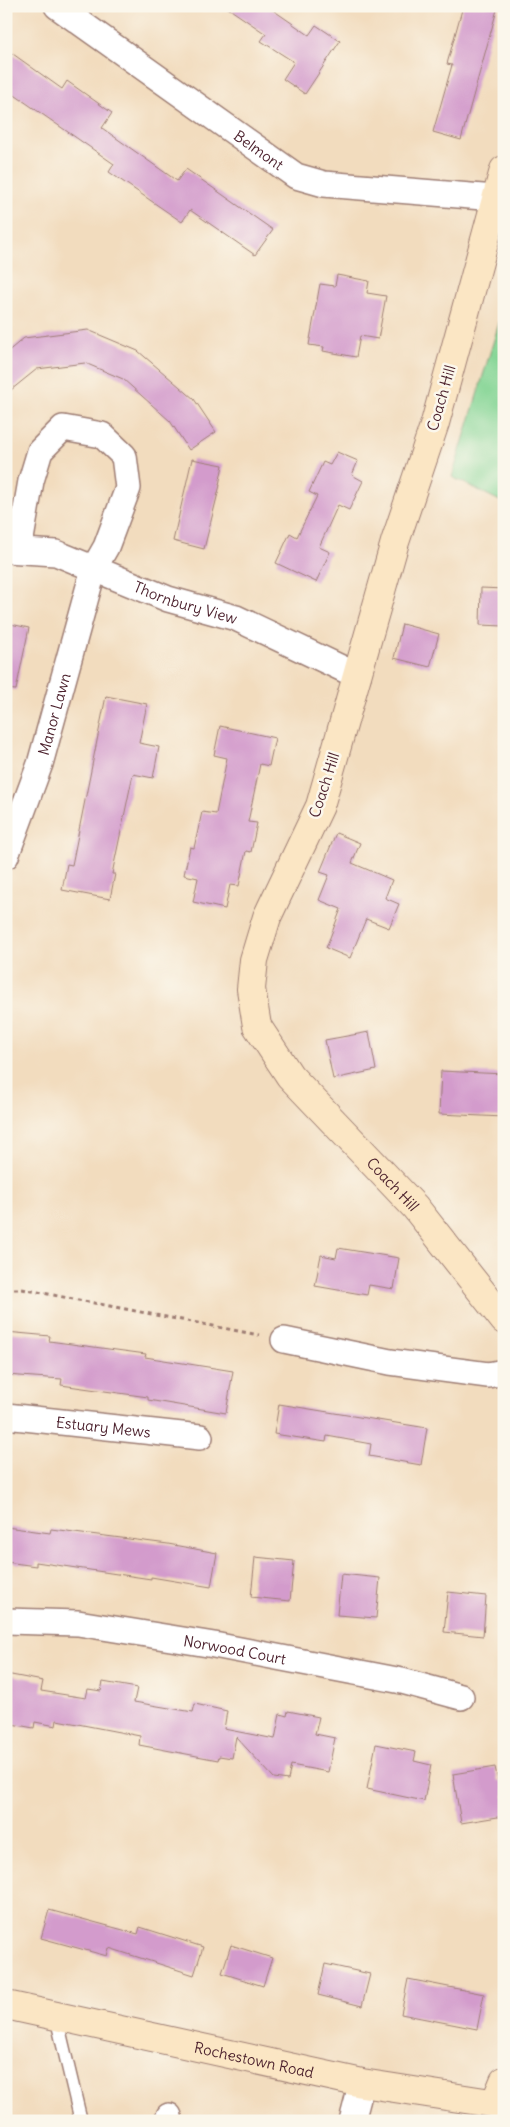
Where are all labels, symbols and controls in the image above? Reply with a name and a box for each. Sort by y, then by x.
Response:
street label: Belmont [231,126,288,174]
street label: Coach Hill [423,363,459,433]
street label: Thornbury View [131,577,240,627]
street label: Manor Lawn [33,670,74,757]
street label: Coach Hill [305,750,343,820]
street label: Coach Hill [363,1153,424,1214]
street label: Estuary Mews [55,1412,152,1441]
street label: Norwood Court [182,1631,288,1668]
street label: Rochestown Road [193,2037,316,2082]

